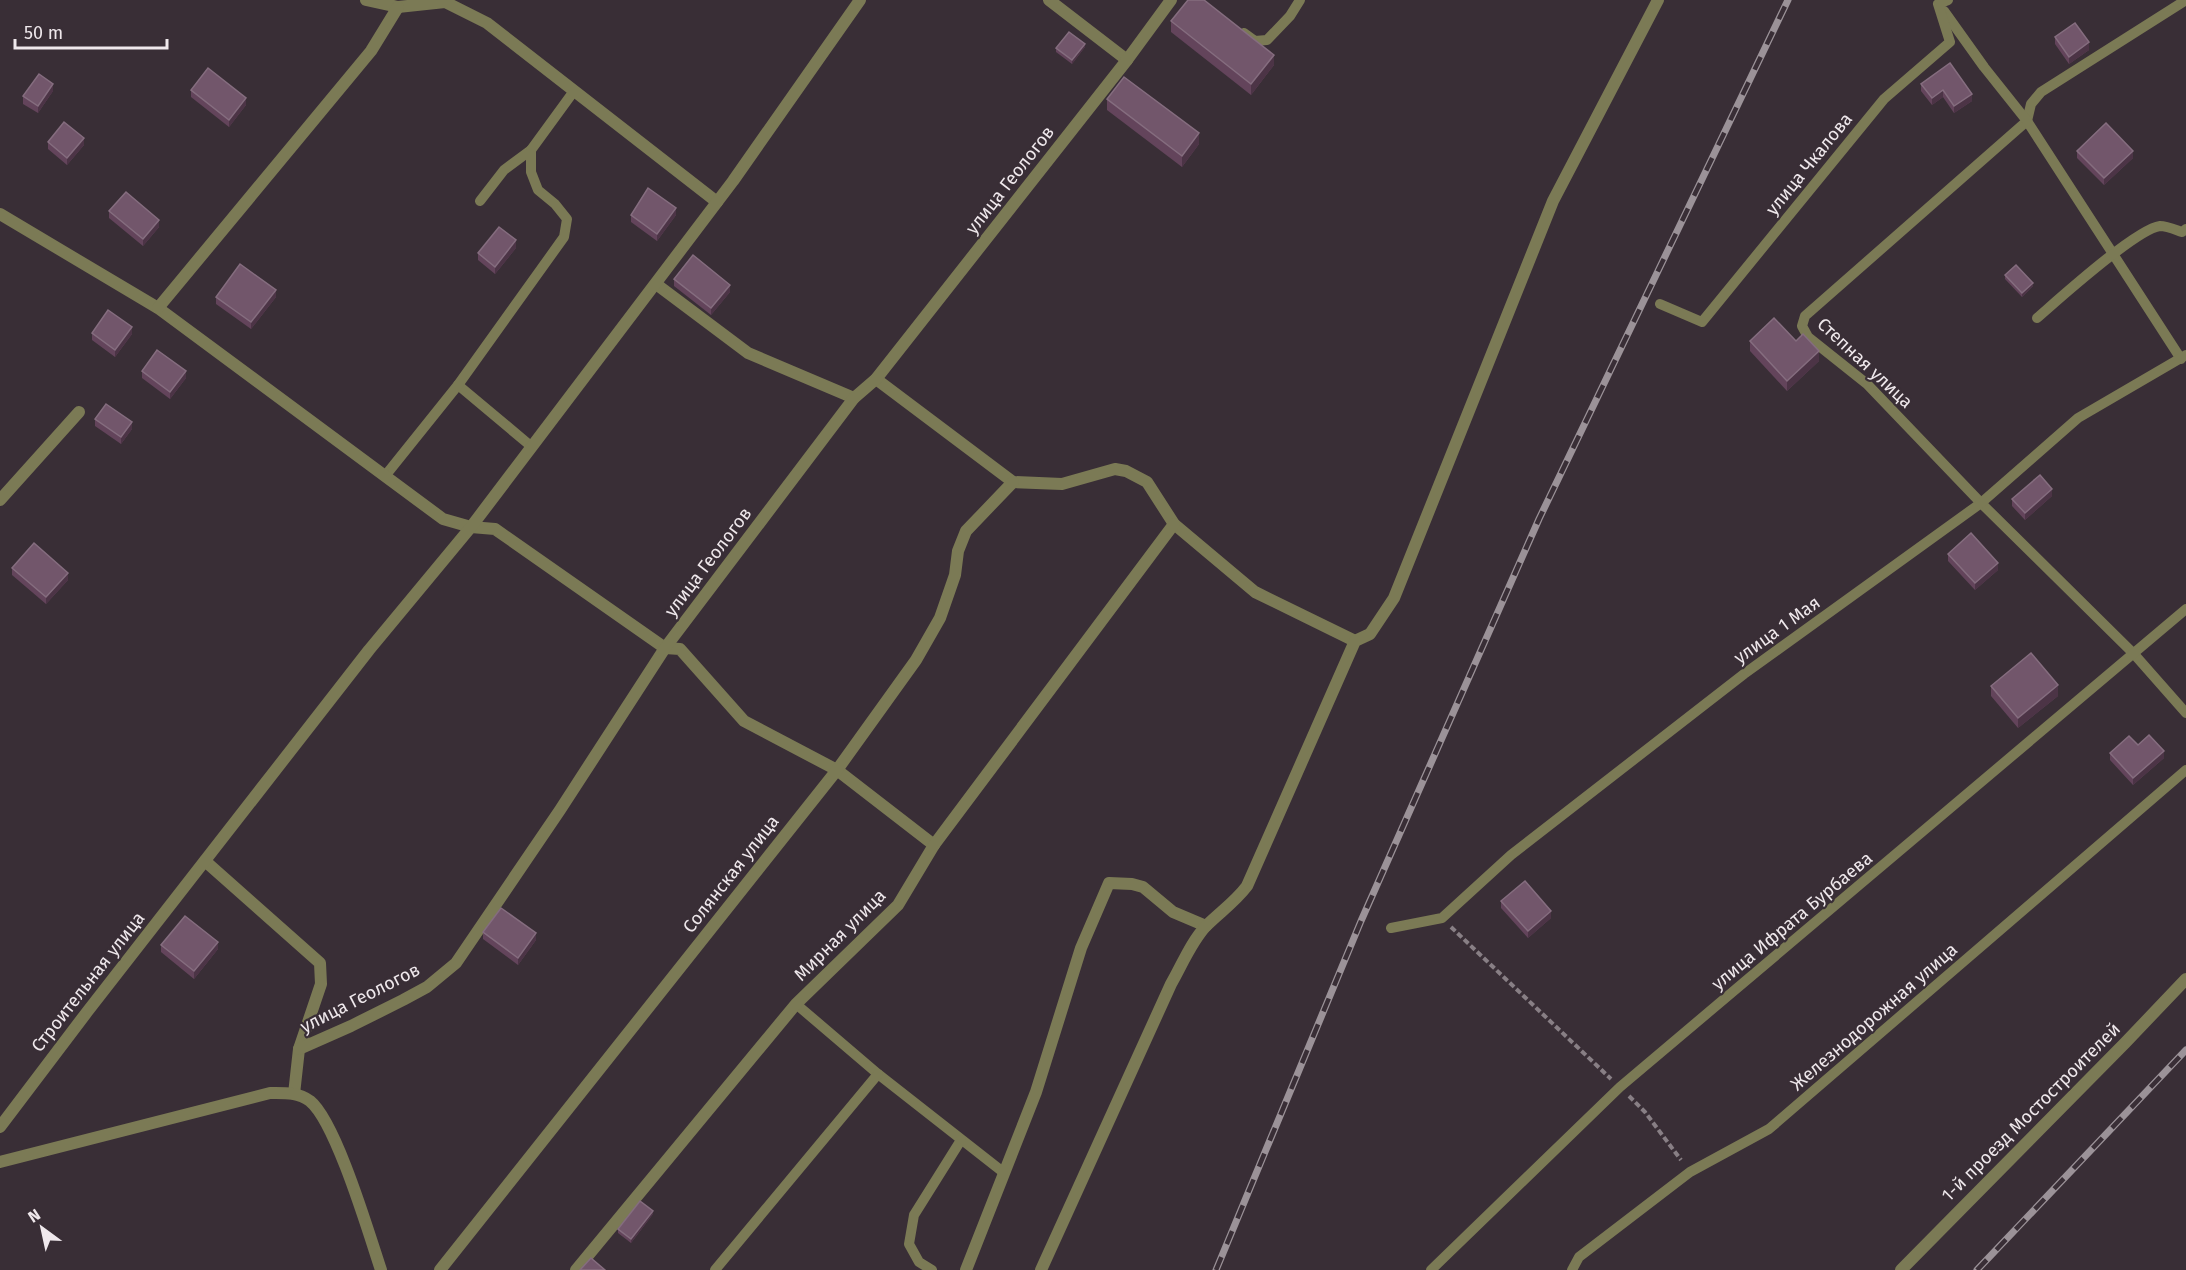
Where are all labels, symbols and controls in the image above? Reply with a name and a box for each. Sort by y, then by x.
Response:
scale bar [15,12,166,50]
text: 50 m [24,22,63,44]
street label: улица Чкалова [1761,108,1857,220]
street label: улица Геологов [961,122,1059,238]
street label: Степная улица [1813,313,1917,413]
street label: улица Геологов [660,503,756,621]
street label: улица 1 Мая [1730,591,1824,669]
street label: Солянская улица [678,811,784,937]
street label: улица Ифрата Бурбаева [1707,847,1877,995]
street label: Мирная улица [790,885,890,985]
street label: Строительная улица [27,908,149,1056]
street label: Железнодорожная улица [1786,939,1962,1095]
street label: улица Геологов [297,958,423,1038]
street label: 1-й проезд Мостостроителей [1937,1018,2125,1206]
north arrow [12,1198,72,1258]
text: N [24,1205,44,1227]

